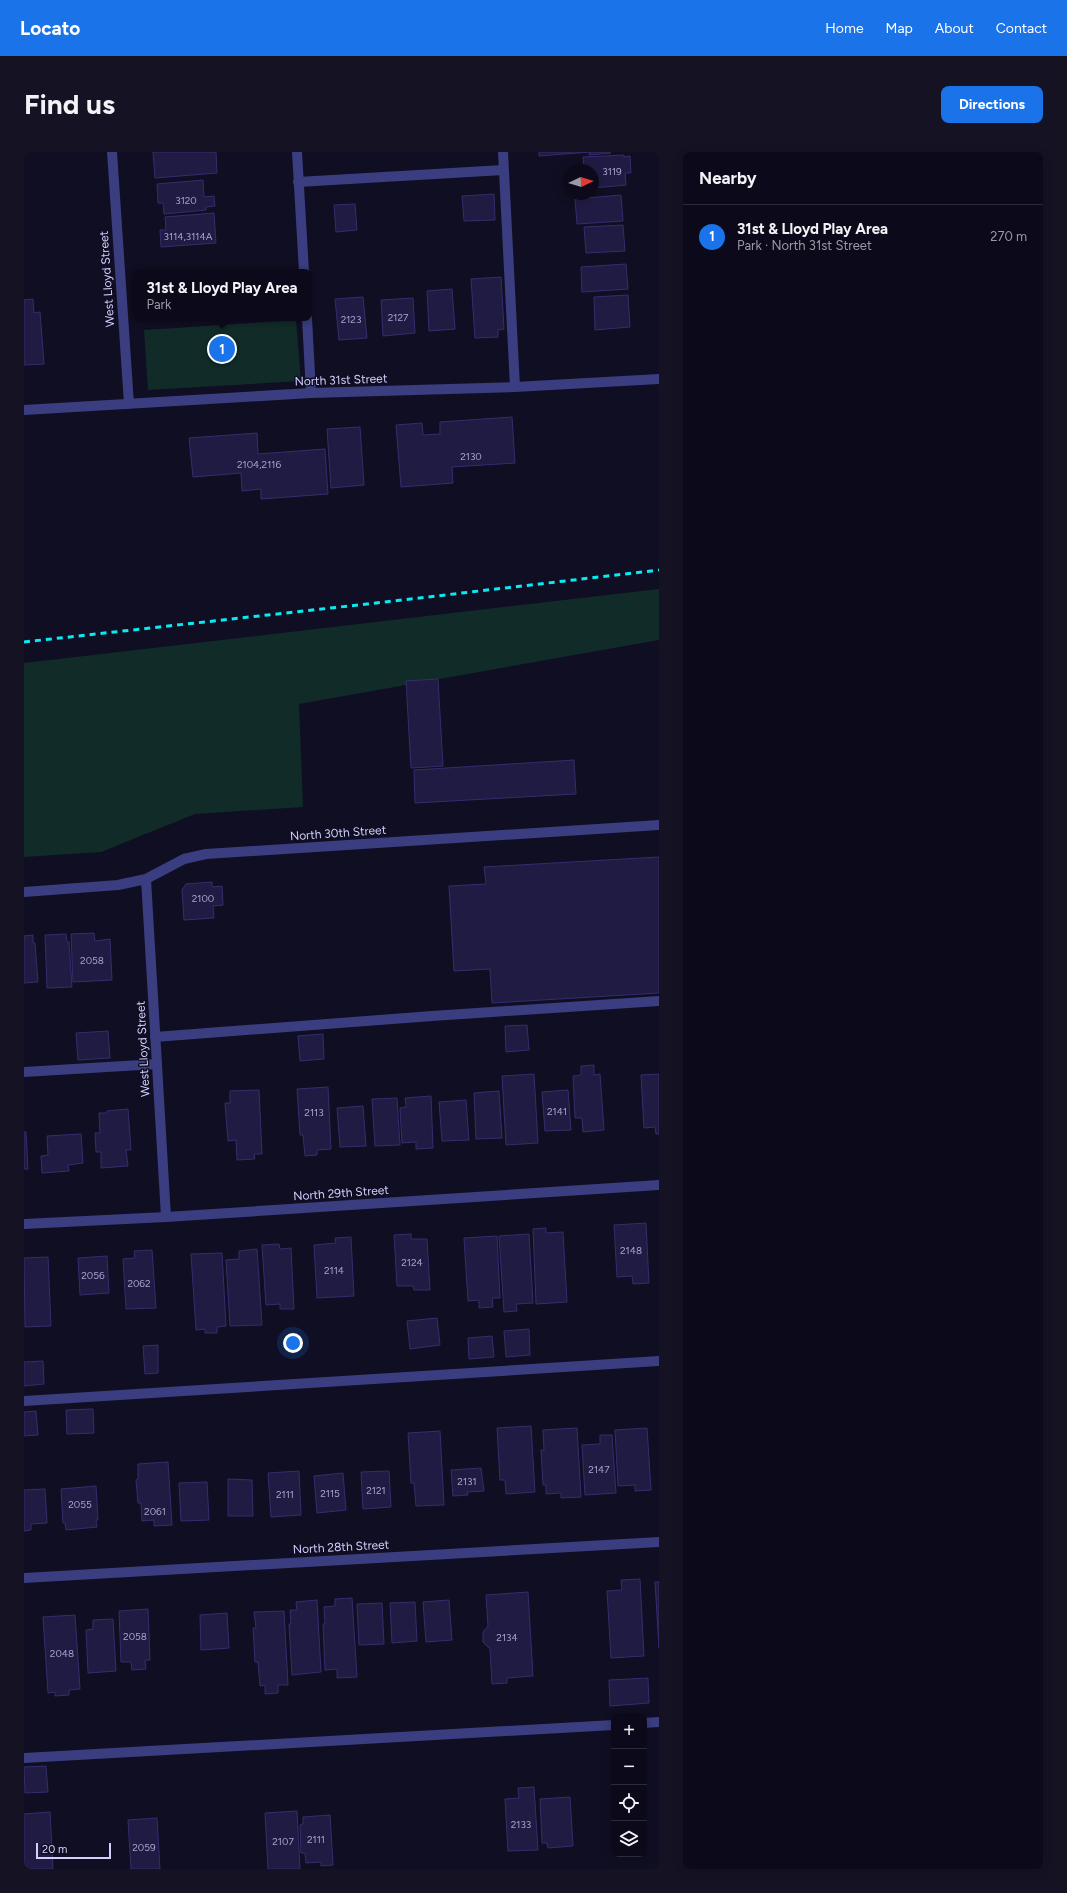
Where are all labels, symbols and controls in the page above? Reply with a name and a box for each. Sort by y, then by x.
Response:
text: Locato [20,17,80,40]
text: Home [825,20,864,37]
text: Map [886,20,913,37]
text: About [935,20,974,37]
text: Contact [996,20,1047,37]
button: Directions [941,86,1043,123]
text: Find us [24,87,115,121]
north arrow [563,164,599,200]
house number: 3119 [602,165,622,178]
text: Nearby [699,168,757,188]
house number: 3120 [175,194,197,207]
text: 31st & Lloyd Play Area [737,220,888,238]
text: 1 [709,229,715,244]
text: 270 m [990,229,1027,244]
street label: West Lloyd Street [97,230,117,327]
house number: 3114,3114A [164,230,213,243]
text: Park · North 31st Street [737,238,872,253]
popup [132,269,312,321]
text: 31st & Lloyd Play Area [147,279,298,297]
text: Park [147,297,171,312]
house number: 2127 [388,311,409,324]
house number: 2123 [341,313,361,326]
pin: 1 [209,334,235,364]
street label: North 31st Street [294,371,388,389]
house number: 2130 [460,450,482,463]
house number: 2104,2116 [237,458,281,471]
street label: North 30th Street [289,823,387,843]
house number: 2100 [192,892,214,905]
house number: 2058 [80,954,104,967]
street label: West Lloyd Street [133,1000,153,1097]
house number: 2141 [547,1105,567,1118]
house number: 2113 [304,1106,324,1119]
street label: North 29th Street [293,1183,390,1203]
house number: 2148 [620,1244,642,1257]
house number: 2124 [401,1256,423,1269]
house number: 2114 [324,1264,344,1277]
house number: 2056 [81,1269,105,1282]
house number: 2062 [127,1277,151,1290]
your location [283,1333,303,1353]
house number: 2147 [588,1463,610,1476]
house number: 2131 [457,1475,477,1488]
house number: 2121 [366,1484,386,1497]
house number: 2115 [320,1487,340,1500]
house number: 2111 [276,1488,294,1501]
house number: 2055 [68,1498,92,1511]
house number: 2061 [144,1505,166,1518]
street label: North 28th Street [293,1537,390,1557]
house number: 2058 [123,1630,147,1643]
house number: 2134 [496,1631,518,1644]
house number: 2048 [50,1647,74,1660]
map controls [611,1713,647,1857]
button: + [611,1713,647,1749]
button: − [611,1749,647,1785]
button: locate [611,1785,647,1821]
house number: 2133 [511,1818,531,1831]
button: layers [611,1821,647,1857]
house number: 2111 [307,1833,325,1846]
house number: 2107 [272,1835,294,1848]
scale bar [36,1841,111,1860]
house number: 2059 [132,1841,156,1854]
text: 20 m [42,1843,67,1856]

